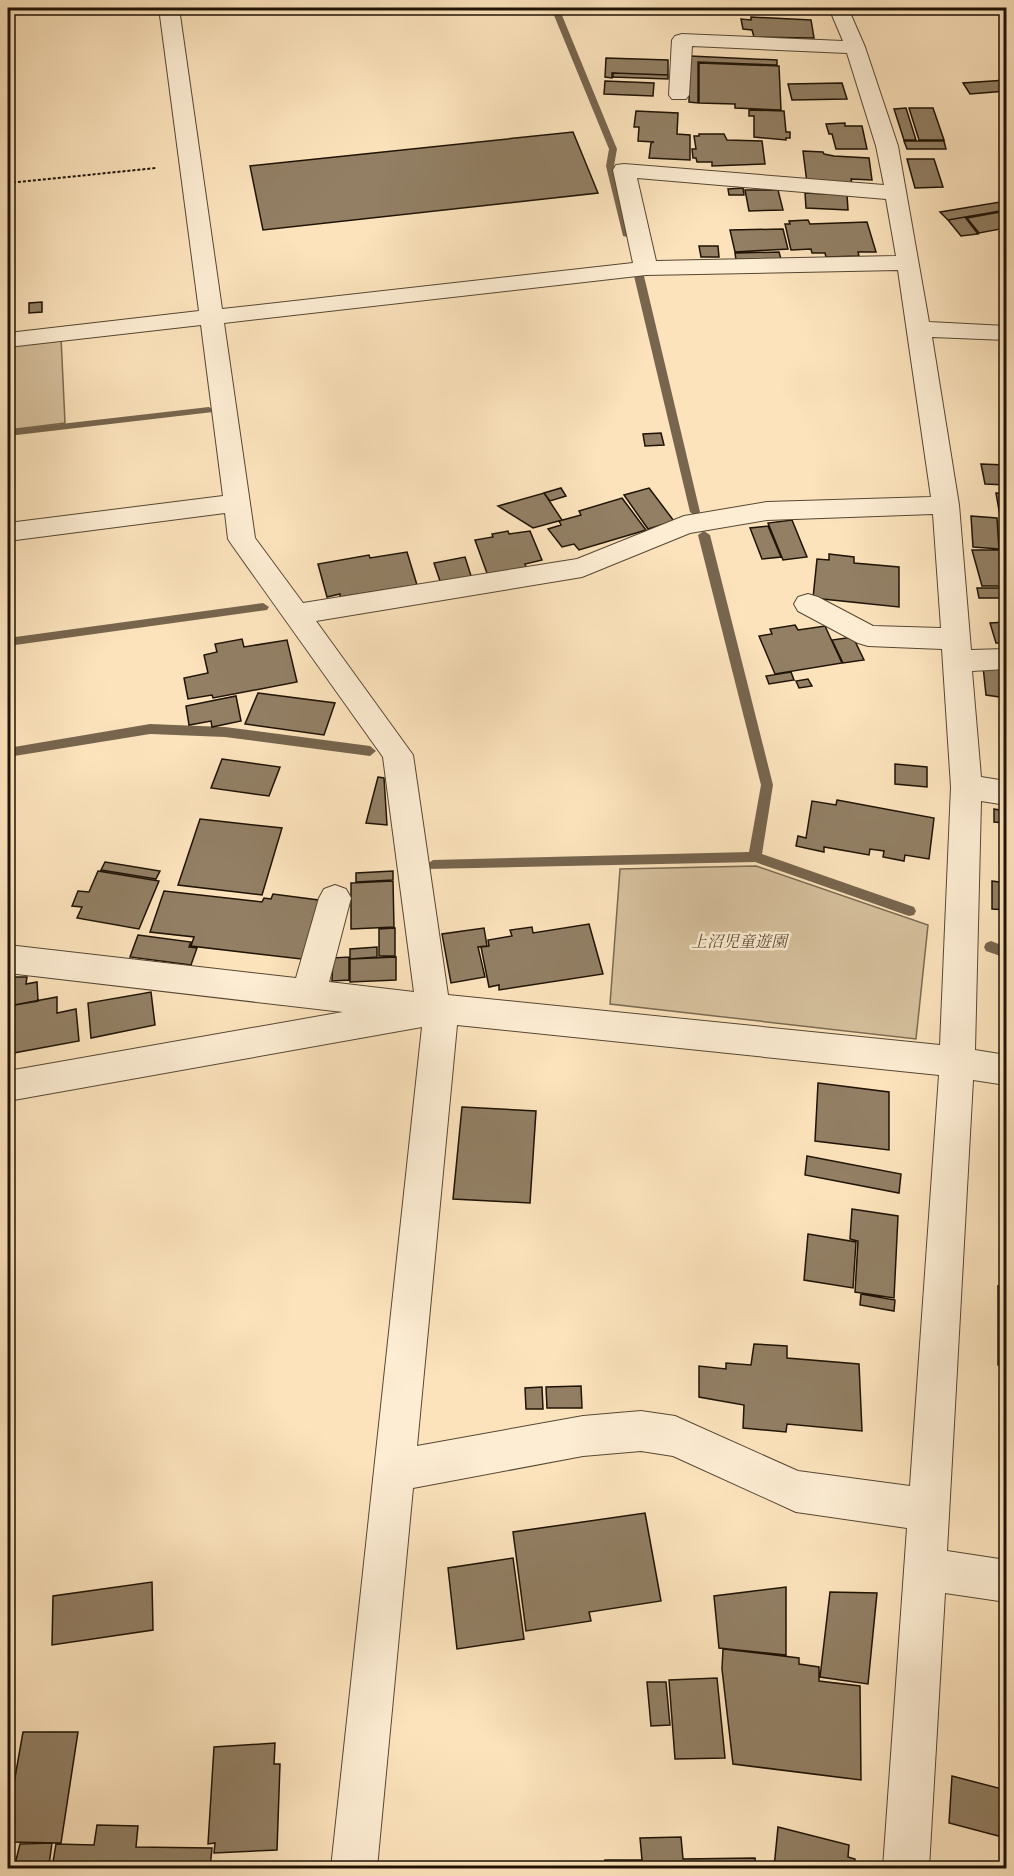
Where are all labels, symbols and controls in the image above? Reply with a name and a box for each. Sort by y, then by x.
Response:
park label: 上沼児童遊園 [691,931,790,953]

